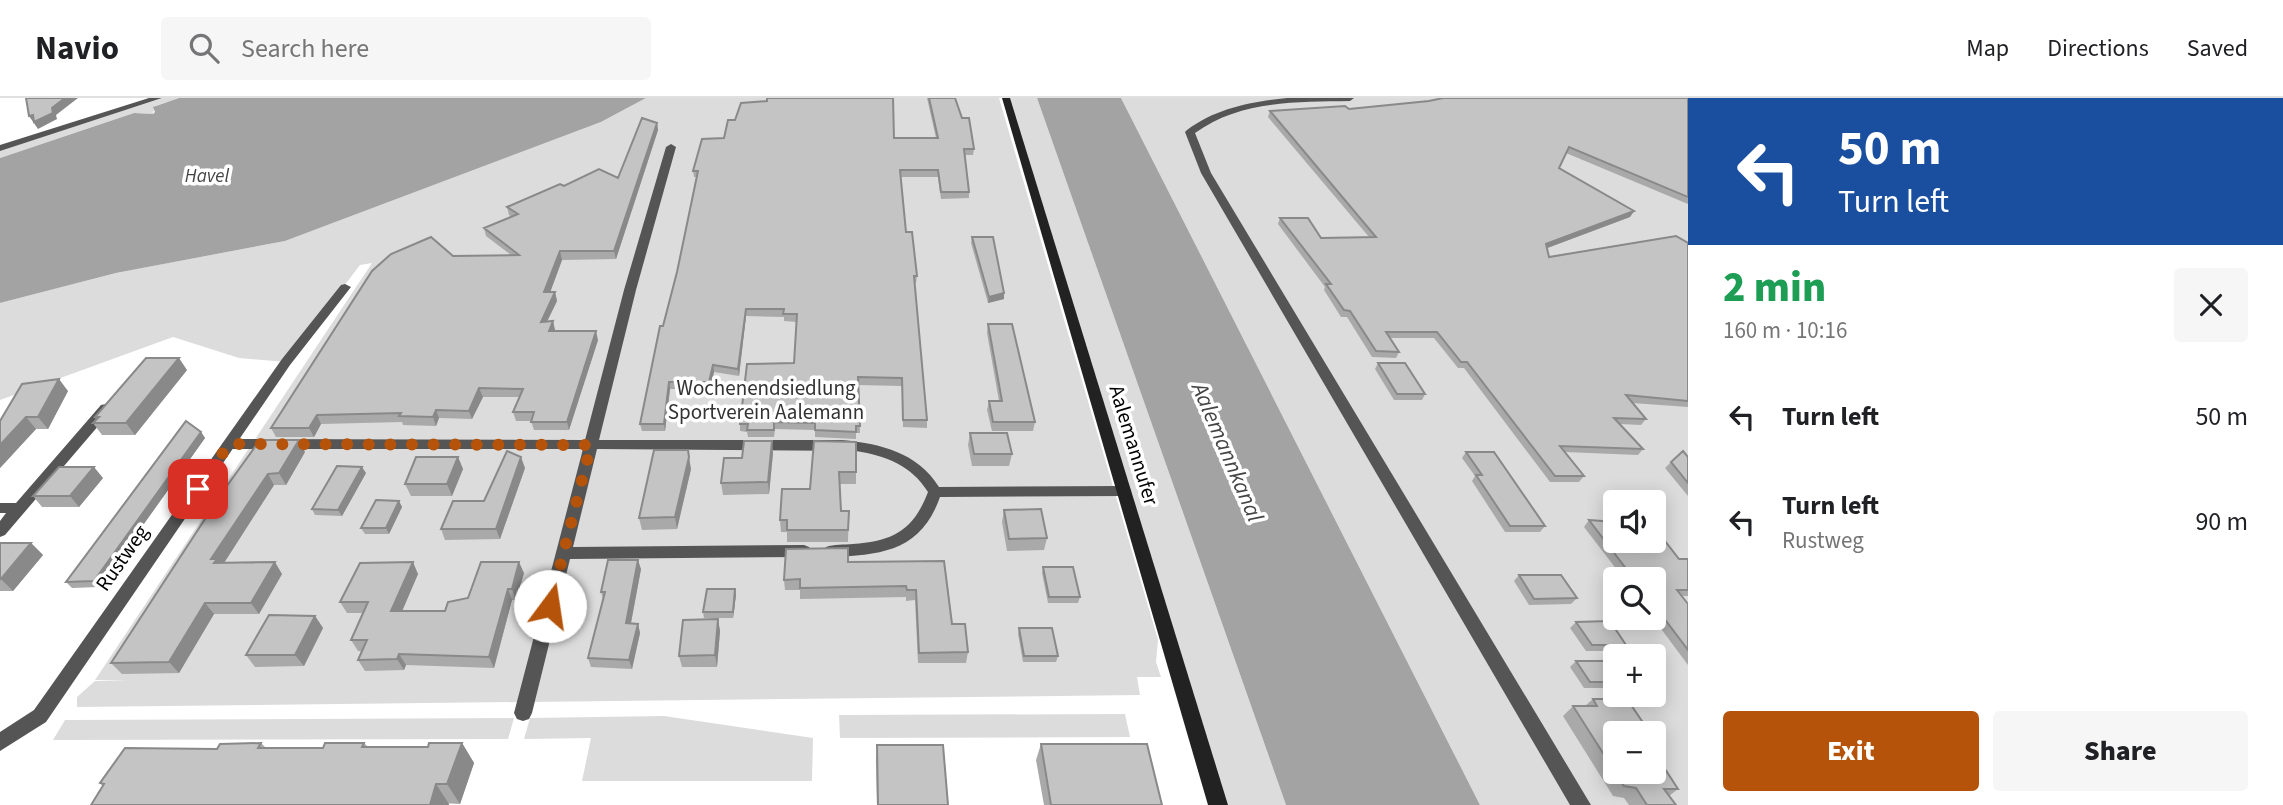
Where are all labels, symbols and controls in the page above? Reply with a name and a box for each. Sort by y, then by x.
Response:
search box [161,17,651,80]
text: Navio [35,25,119,72]
icon: search [185,29,223,67]
text: Search here [241,30,369,67]
text: Map [1966,31,2009,66]
text: Directions [2047,31,2149,66]
text: Saved [2187,31,2248,66]
text: 50 m [1838,114,1942,184]
icon: left [1723,126,1814,217]
water label: Havel [185,163,229,190]
text: Turn left [1838,179,1949,225]
text: 2 min [1723,258,1826,318]
button: close [2174,268,2248,342]
text: 160 m · 10:16 [1723,314,1847,347]
park label: Wochenendsiedlung Sportverein Aalemann [668,373,864,427]
water label: Aalemannkanal [1183,375,1272,527]
street label: Aalemannufer [1101,381,1167,509]
icon: left [1723,398,1761,436]
text: Turn left [1782,398,1879,435]
text: 50 m [2195,398,2248,435]
pin [168,459,228,519]
icon: arrive [179,470,217,508]
text: Turn left [1782,487,1879,524]
map controls [1603,490,1666,784]
button: sound [1603,490,1666,553]
icon: left [1723,503,1761,541]
text: 90 m [2195,503,2248,540]
street label: Rustweg [88,518,156,597]
text: Rustweg [1782,524,1864,557]
button: search [1603,567,1666,630]
position arrow [513,569,587,643]
button: + [1603,644,1666,707]
button: Exit [1723,711,1979,791]
button: Share [1993,711,2248,791]
button: − [1603,721,1666,784]

